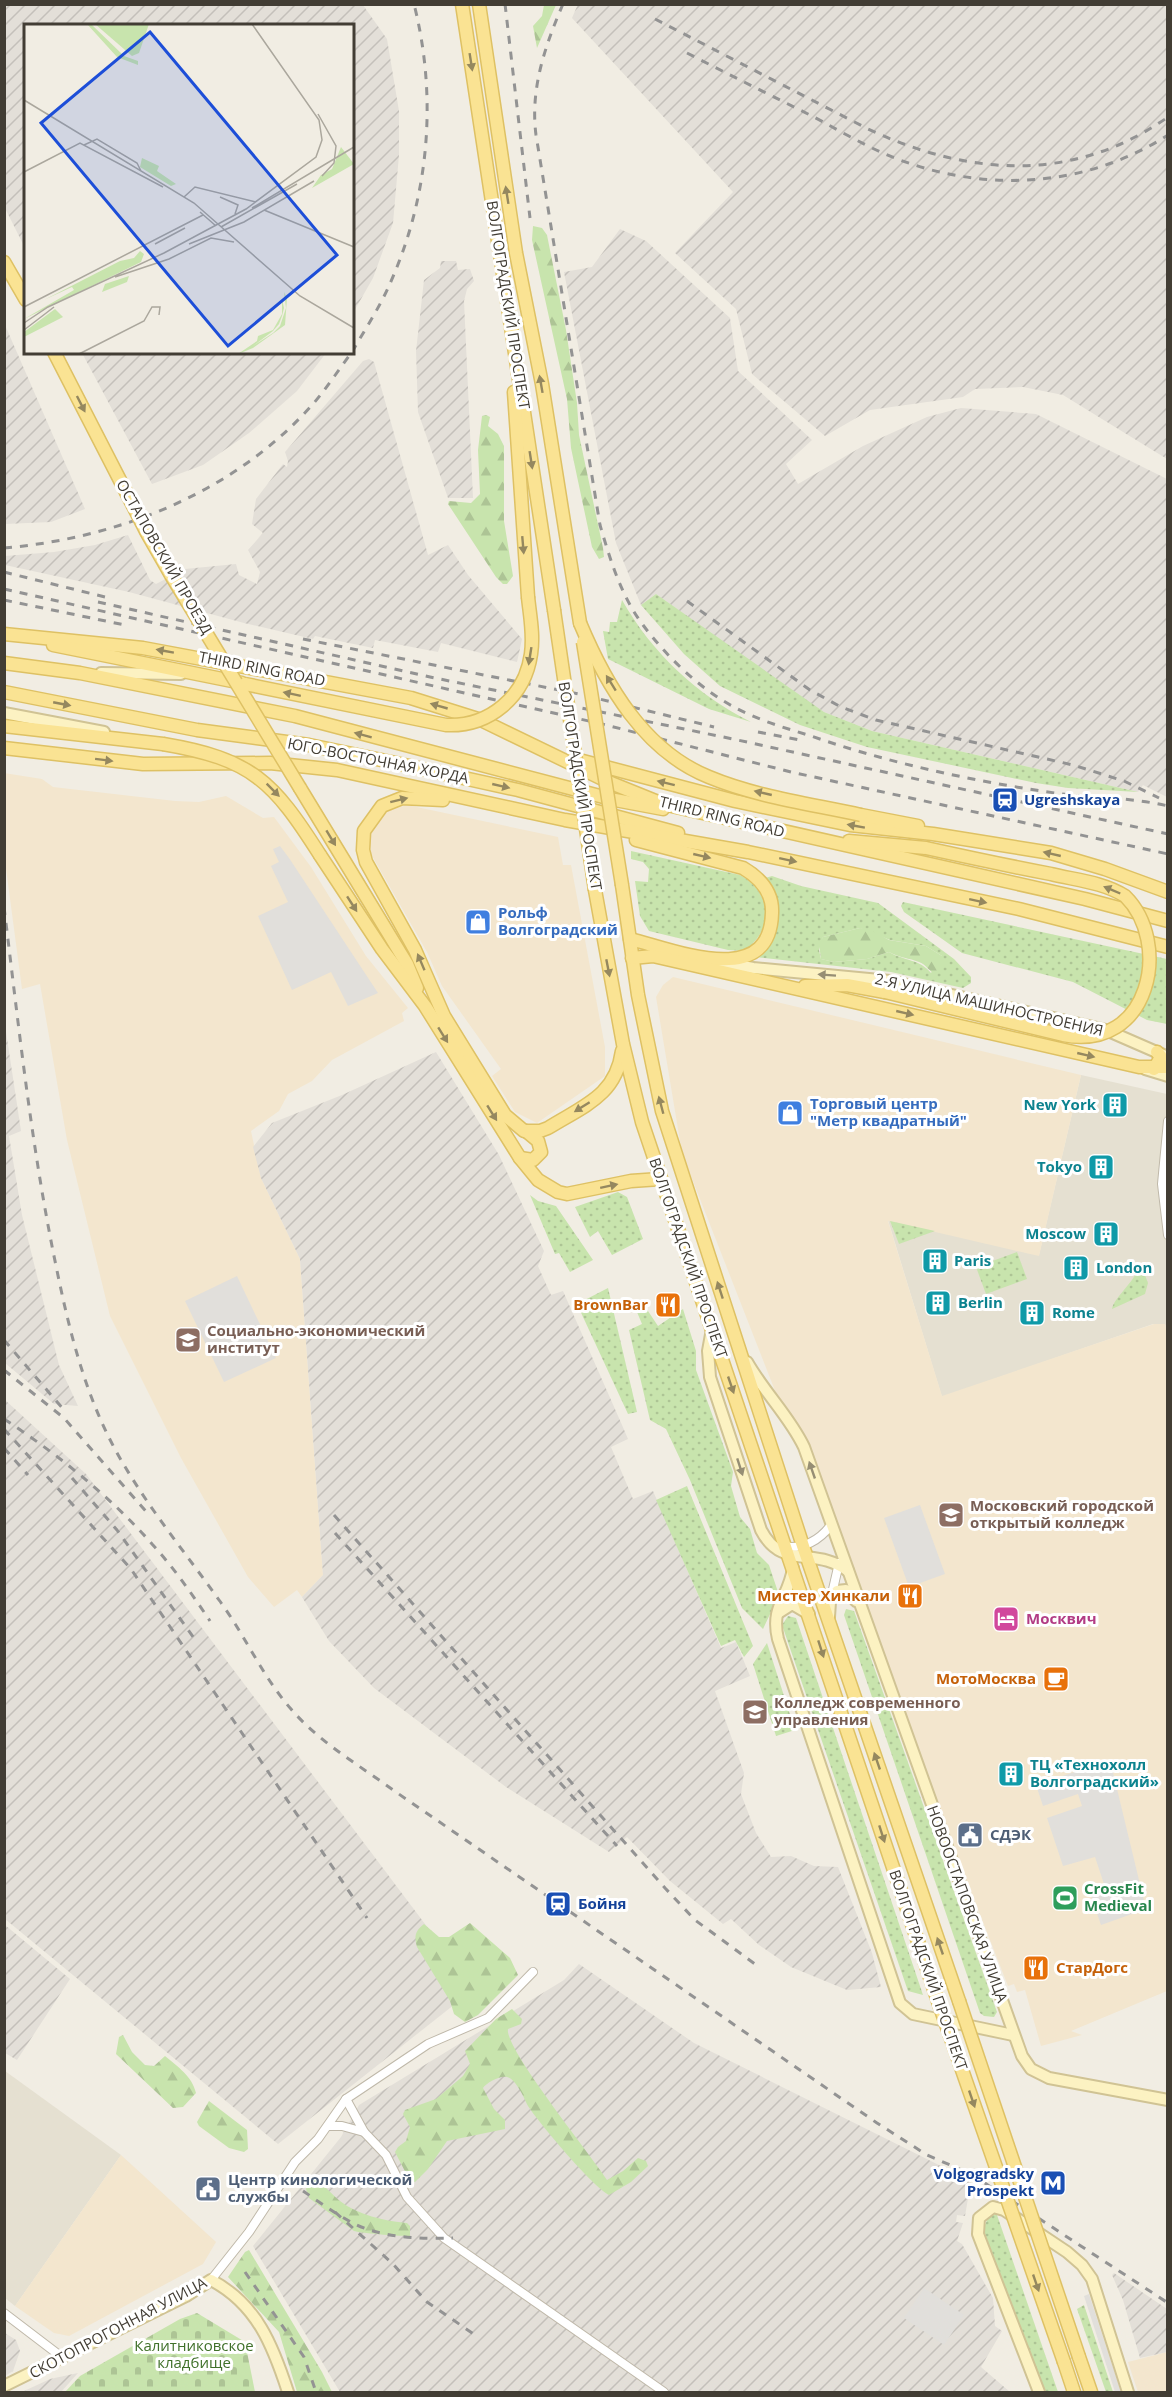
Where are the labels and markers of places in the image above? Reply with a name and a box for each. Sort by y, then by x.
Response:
station icon: Ugreshskaya [990,785,1020,815]
place label: Ugreshskaya [1024,789,1120,809]
place label: Рольф Волгоградский [498,902,618,939]
shop icon: Рольф Волгоградский [463,907,493,937]
building icon: New York [1100,1090,1130,1120]
place label: Торговый центр "Метр квадратный" [810,1093,967,1130]
place label: New York [1023,1094,1097,1114]
shop icon: Торговый центр "Метр квадратный" [775,1098,805,1128]
building icon: Tokyo [1086,1152,1116,1182]
place label: Tokyo [1037,1156,1082,1176]
building icon: Moscow [1091,1219,1121,1249]
place label: Moscow [1025,1223,1086,1243]
building icon: Paris [920,1246,950,1276]
place label: Paris [954,1250,991,1270]
building icon: London [1061,1253,1091,1283]
place label: London [1096,1257,1152,1277]
building icon: Berlin [923,1288,953,1318]
restaurant icon: BrownBar [653,1290,683,1320]
place label: Berlin [958,1292,1003,1312]
place label: BrownBar [573,1294,648,1314]
building icon: Rome [1017,1298,1047,1328]
place label: Rome [1052,1302,1095,1322]
place label: Социально-экономический институт [207,1320,425,1357]
school or university icon: Социально-экономический институт [173,1325,203,1355]
place label: Московский городской открытый колледж [970,1495,1154,1532]
school or university icon: Московский городской открытый колледж [936,1500,966,1530]
restaurant icon: Мистер Хинкали [895,1581,925,1611]
place label: Мистер Хинкали [757,1585,890,1605]
hotel icon: Москвич [991,1604,1021,1634]
place label: Москвич [1026,1608,1097,1628]
cafe icon: МотоМосква [1041,1664,1071,1694]
place label: МотоМосква [936,1668,1036,1688]
place label: Колледж современного управления [774,1692,960,1729]
school or university icon: Колледж современного управления [740,1697,770,1727]
place label: ТЦ «Технохолл Волгоградский» [1030,1754,1159,1791]
building icon: ТЦ «Технохолл Волгоградский» [996,1759,1026,1789]
public building icon: СДЭК [955,1820,985,1850]
place label: СДЭК [990,1824,1032,1844]
place label: CrossFit Medieval [1084,1878,1152,1915]
sports icon: CrossFit Medieval [1050,1883,1080,1913]
station icon: Бойня [543,1889,573,1919]
place label: Бойня [578,1893,627,1913]
restaurant icon: СтарДогс [1021,1953,1051,1983]
place label: СтарДогс [1056,1957,1128,1977]
place label: Volgogradsky Prospekt [933,2163,1034,2200]
metro station icon: Volgogradsky Prospekt [1038,2168,1068,2198]
place label: Центр кинологической службы [228,2169,412,2206]
public building icon: Центр кинологической службы [193,2174,223,2204]

